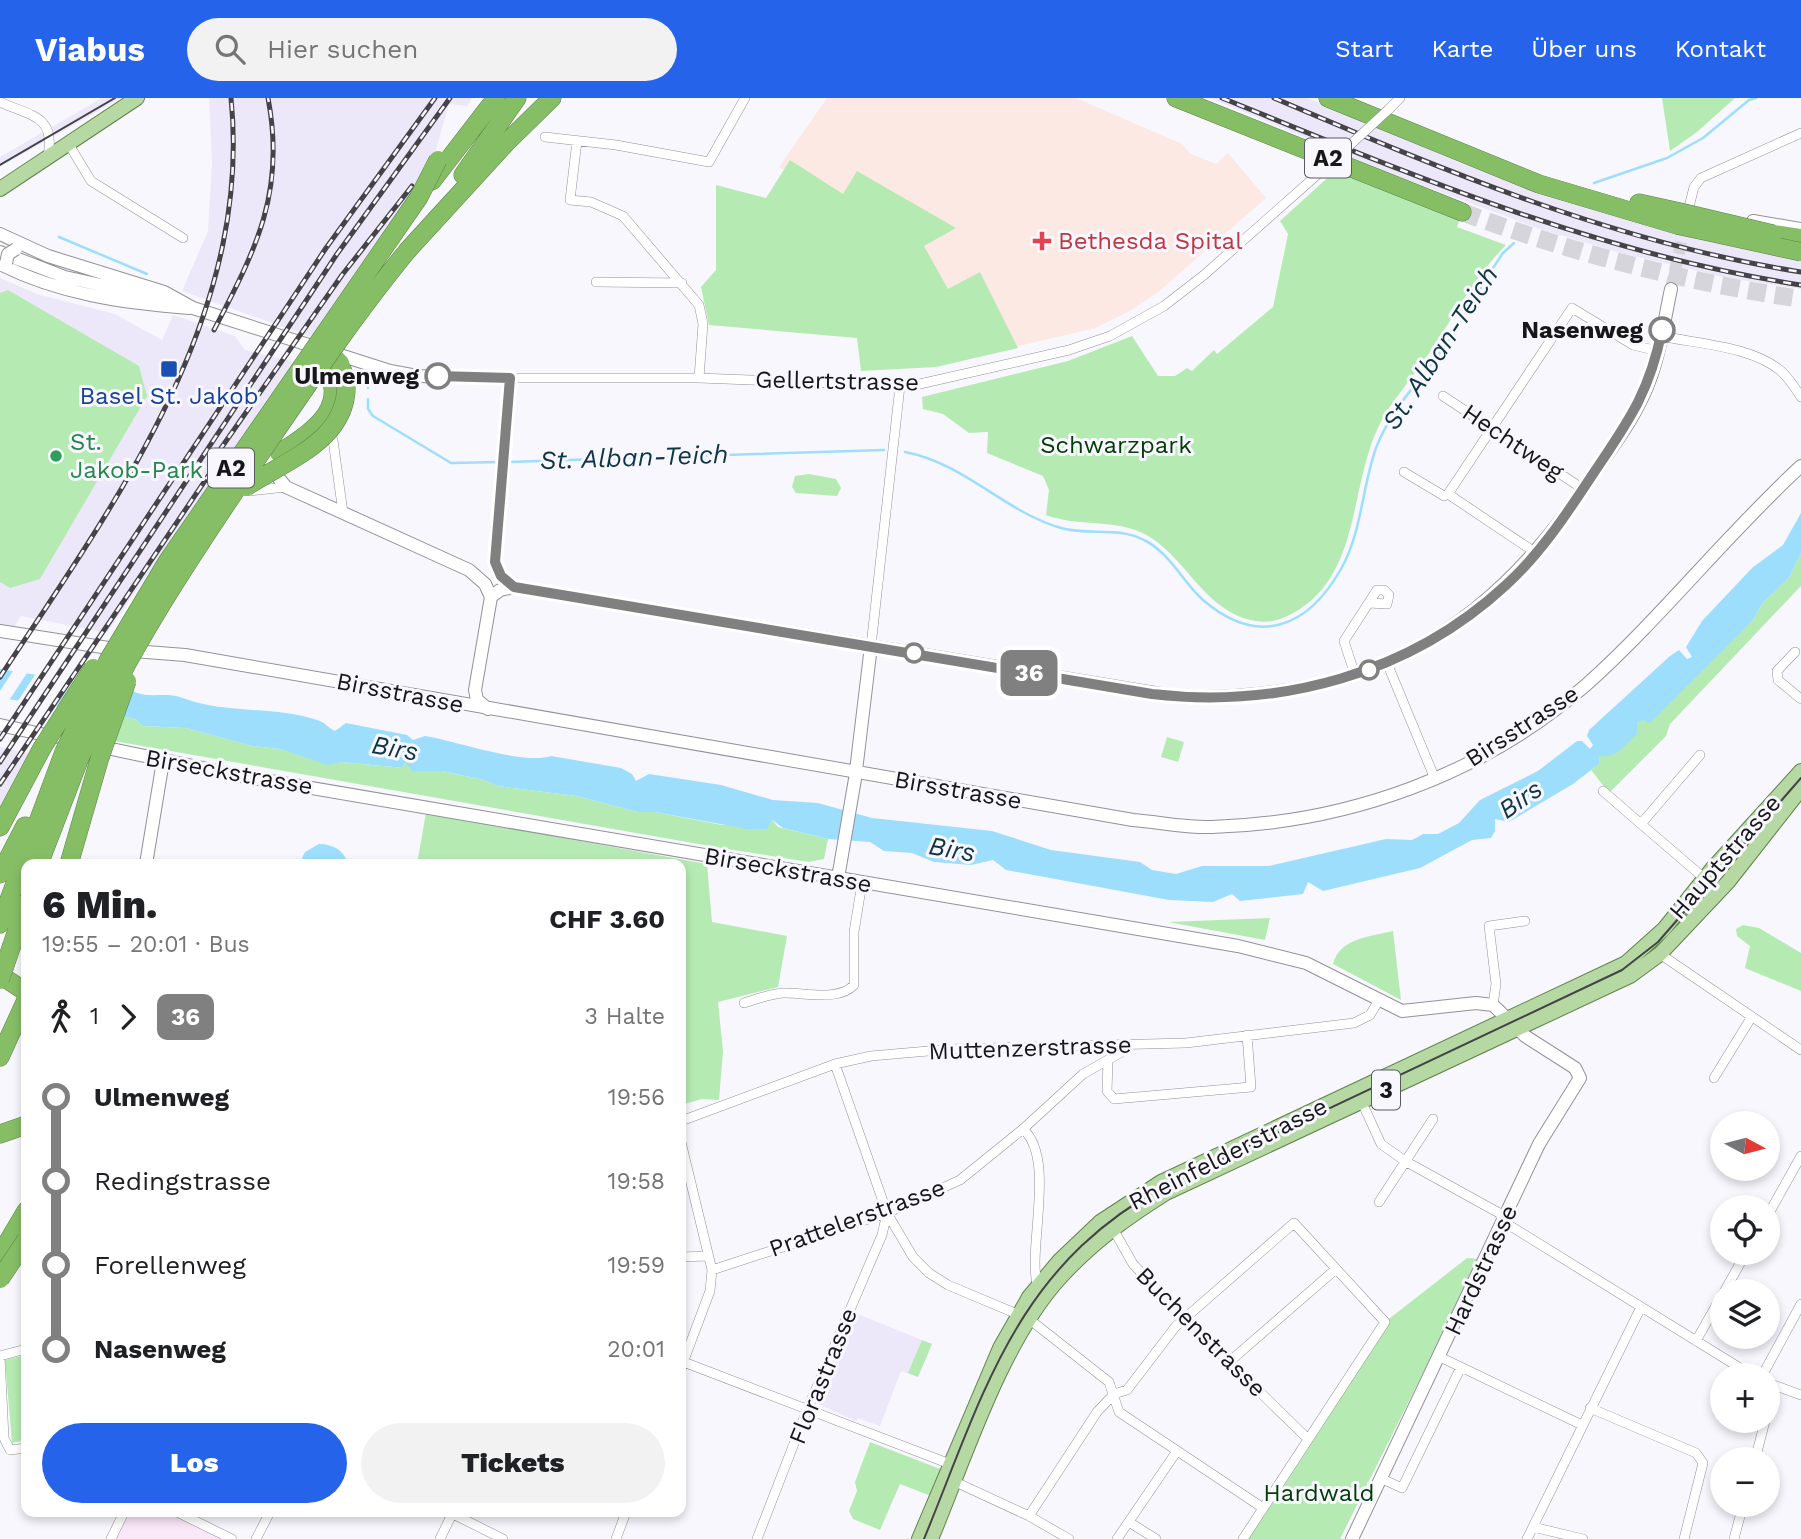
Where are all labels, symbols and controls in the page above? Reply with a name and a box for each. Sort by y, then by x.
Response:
search box [187,18,677,81]
text: Viabus [35,30,145,69]
icon: search [211,30,249,68]
text: Hier suchen [267,34,418,64]
text: Start [1335,35,1393,63]
text: Karte [1431,35,1493,63]
text: Über uns [1531,35,1637,63]
text: Kontakt [1675,35,1766,63]
road number: A2 [1305,138,1351,178]
place label: Bethesda Spital [1058,227,1243,255]
marker: Bethesda Spital [1032,231,1052,251]
water label: St. Alban-Teich [1376,261,1504,435]
place label: Nasenweg [1521,316,1644,344]
marker: Nasenweg [1649,317,1675,343]
marker: Basel St. Jakob [159,359,179,379]
place label: Ulmenweg [294,362,420,390]
marker: Ulmenweg [425,363,451,389]
street label: Gellertstrasse [755,366,919,396]
place label: Basel St. Jakob [79,382,259,410]
street label: Hechtweg [1457,398,1569,486]
place label: St. Jakob-Park [70,428,204,484]
park label: Schwarzpark [1040,431,1192,459]
water label: St. Alban-Teich [539,439,729,475]
marker: St. Jakob-Park [48,448,64,464]
road number: A2 [208,448,254,488]
unlabelled marker [904,643,924,663]
line badge: 36 [998,650,1060,696]
text: 36 [1014,659,1044,687]
unlabelled marker [1359,660,1379,680]
street label: Birsstrasse [334,667,466,719]
street label: Birsstrasse [1460,679,1584,773]
water label: Birs [370,729,420,767]
street label: Birseckstrasse [143,743,315,801]
street label: Birsstrasse [892,765,1024,815]
water label: Birs [1492,773,1548,825]
street label: Hauptstrasse [1663,789,1787,925]
water label: Birs [927,830,977,868]
street label: Birseckstrasse [702,841,874,899]
text: 6 Min. [42,883,157,927]
text: CHF 3.60 [549,904,665,934]
text: 19:55 – 20:01 · Bus [42,931,250,958]
icon: walk [42,998,80,1036]
icon: forward [109,998,147,1036]
text: 1 [90,1003,99,1030]
text: 36 [171,1003,200,1031]
text: 3 Halte [585,1003,665,1030]
street label: Muttenzerstrasse [928,1030,1132,1066]
road number: 3 [1372,1071,1400,1110]
text: Ulmenweg [94,1082,229,1112]
text: 19:56 [608,1084,665,1111]
street label: Rheinfelderstrasse [1124,1092,1332,1216]
north arrow [1710,1111,1780,1181]
map controls [1710,1111,1780,1517]
text: Redingstrasse [94,1166,271,1196]
text: 19:58 [607,1168,665,1195]
street label: Prattelerstrasse [765,1173,949,1263]
button: locate [1710,1195,1780,1265]
street label: Hardstrasse [1439,1200,1523,1340]
text: Forellenweg [94,1250,246,1280]
text: 19:59 [607,1252,665,1279]
street label: Buchenstrasse [1130,1261,1272,1403]
button: layers [1710,1279,1780,1349]
street label: Florastrasse [783,1304,863,1448]
text: Nasenweg [94,1334,226,1364]
text: 20:01 [607,1336,665,1363]
button: + [1710,1363,1780,1433]
button: Los [42,1423,347,1503]
button: Tickets [361,1423,665,1503]
button: − [1710,1447,1780,1517]
park label: Hardwald [1263,1479,1375,1507]

